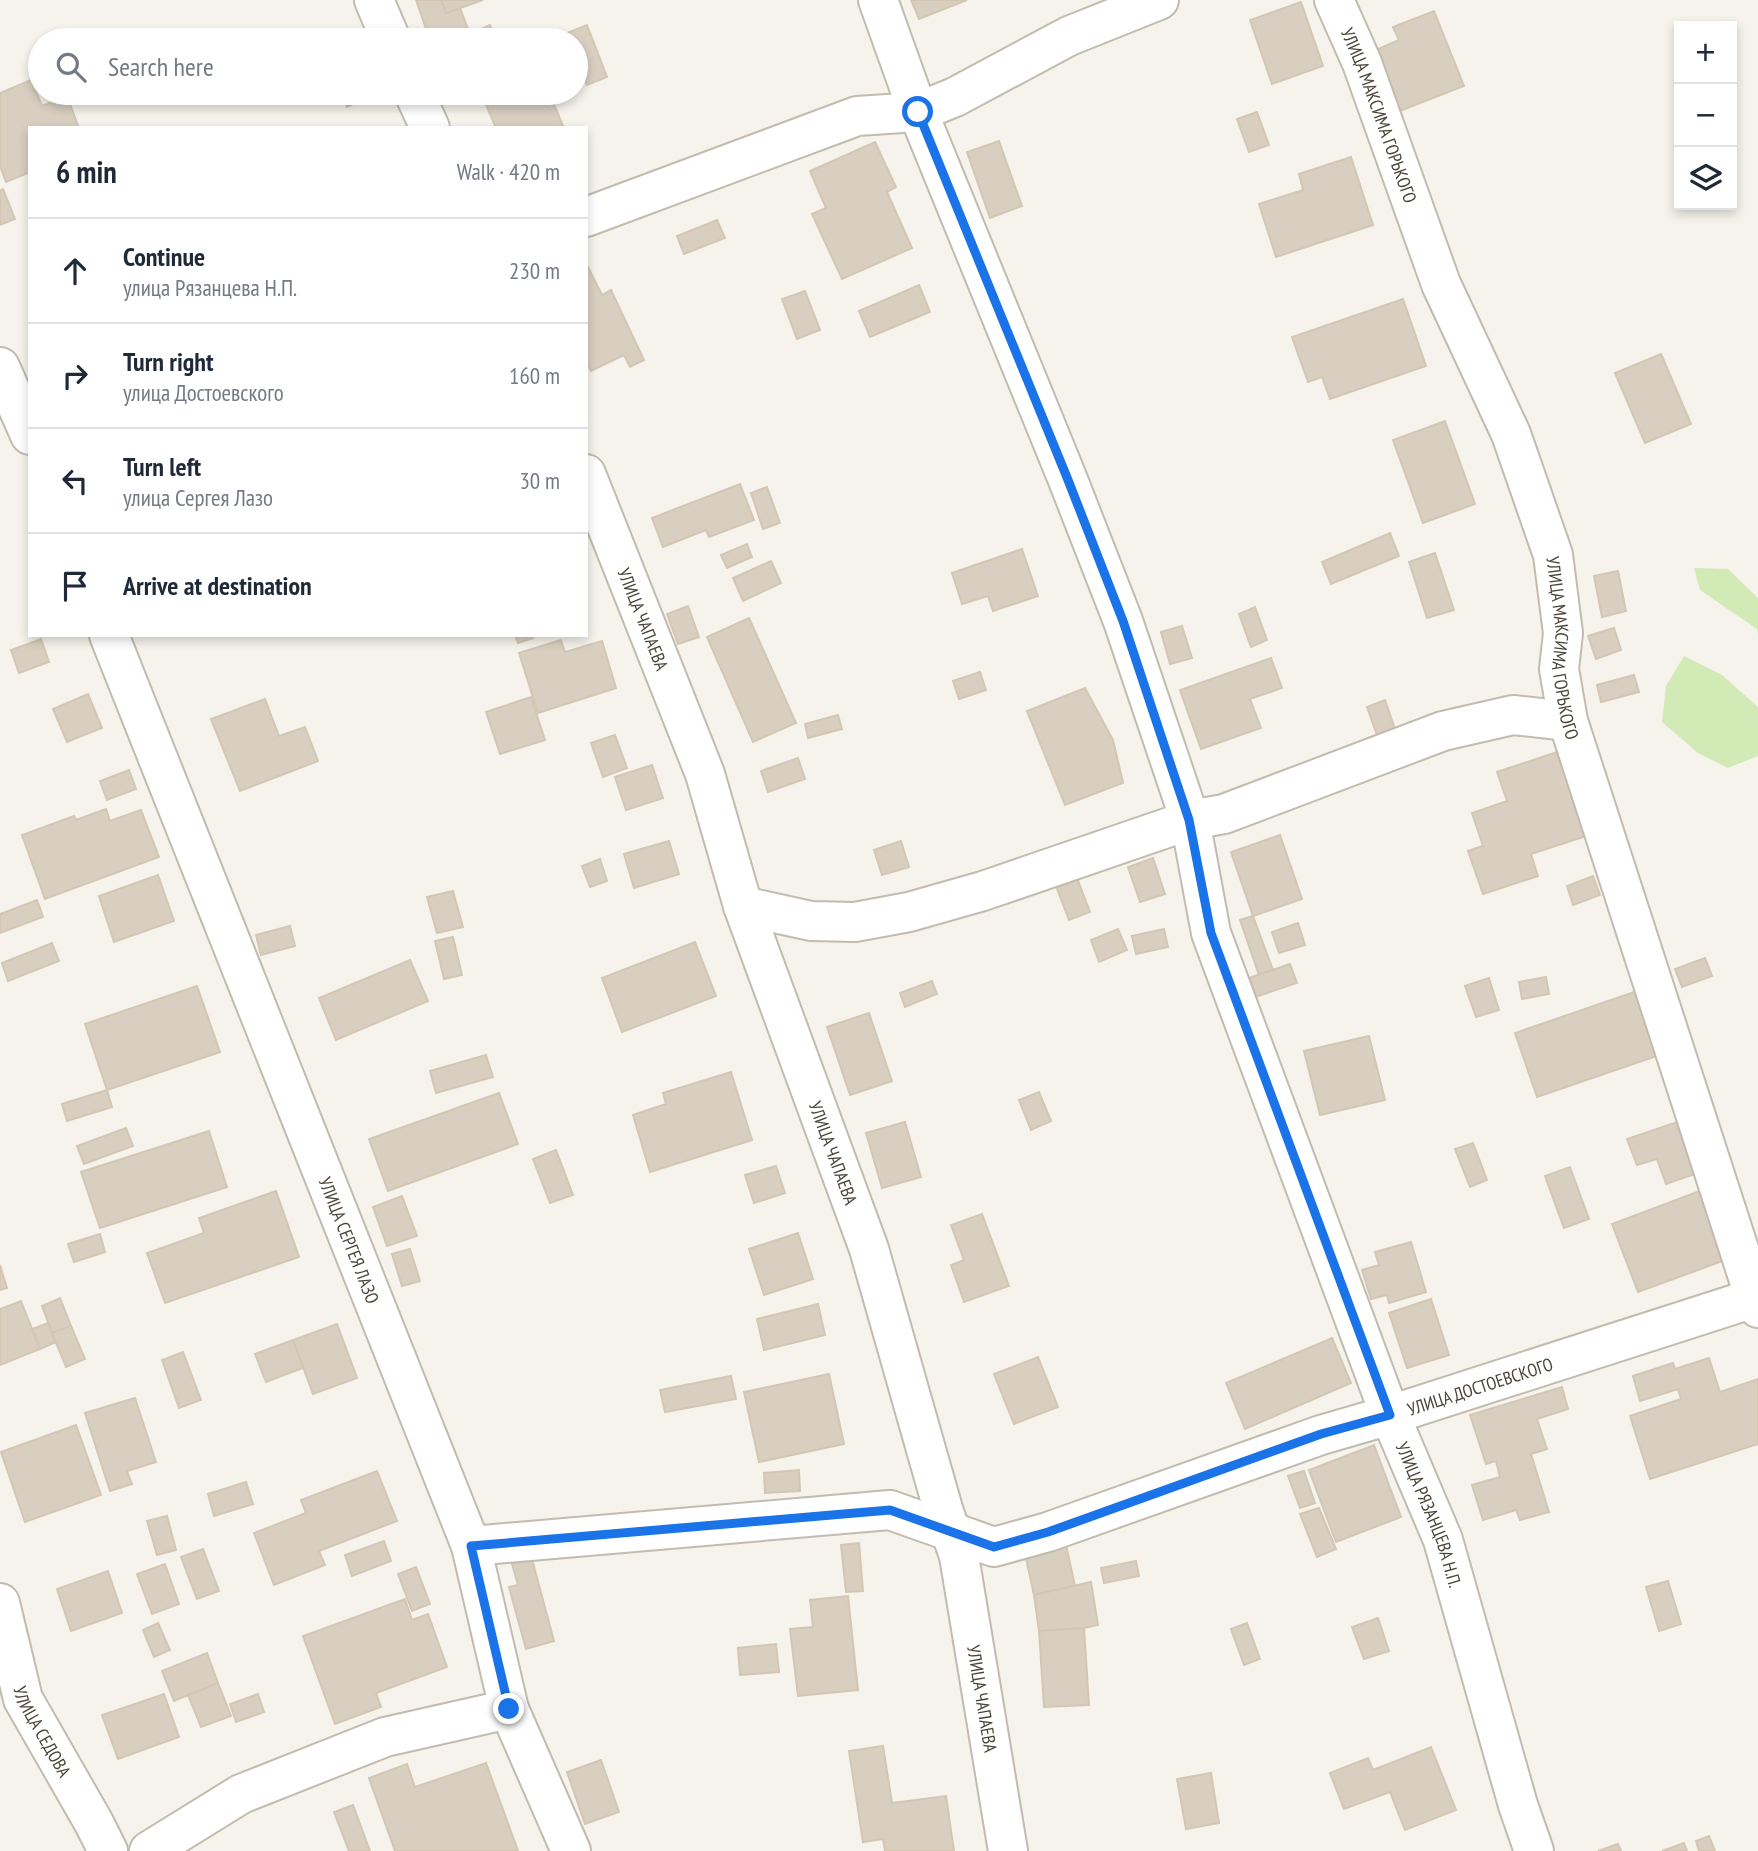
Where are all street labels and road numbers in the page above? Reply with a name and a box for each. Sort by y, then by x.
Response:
street label: УЛИЦА МАКСИМА ГОРЬКОГО [1336,24,1423,206]
street label: УЛИЦА МАКСИМА ГОРЬКОГО [1542,555,1585,742]
street label: УЛИЦА ЧАПАЕВА [613,564,674,674]
street label: УЛИЦА ЧАПАЕВА [804,1098,863,1208]
street label: УЛИЦА СЕРГЕЯ ЛАЗО [314,1173,385,1307]
street label: УЛИЦА ДОСТОЕВСКОГО [1404,1352,1556,1420]
street label: УЛИЦА РЯЗАНЦЕВА Н.П. [1391,1438,1467,1590]
street label: УЛИЦА ЧАПАЕВА [962,1643,1003,1754]
street label: УЛИЦА СЕДОВА [9,1684,77,1781]

